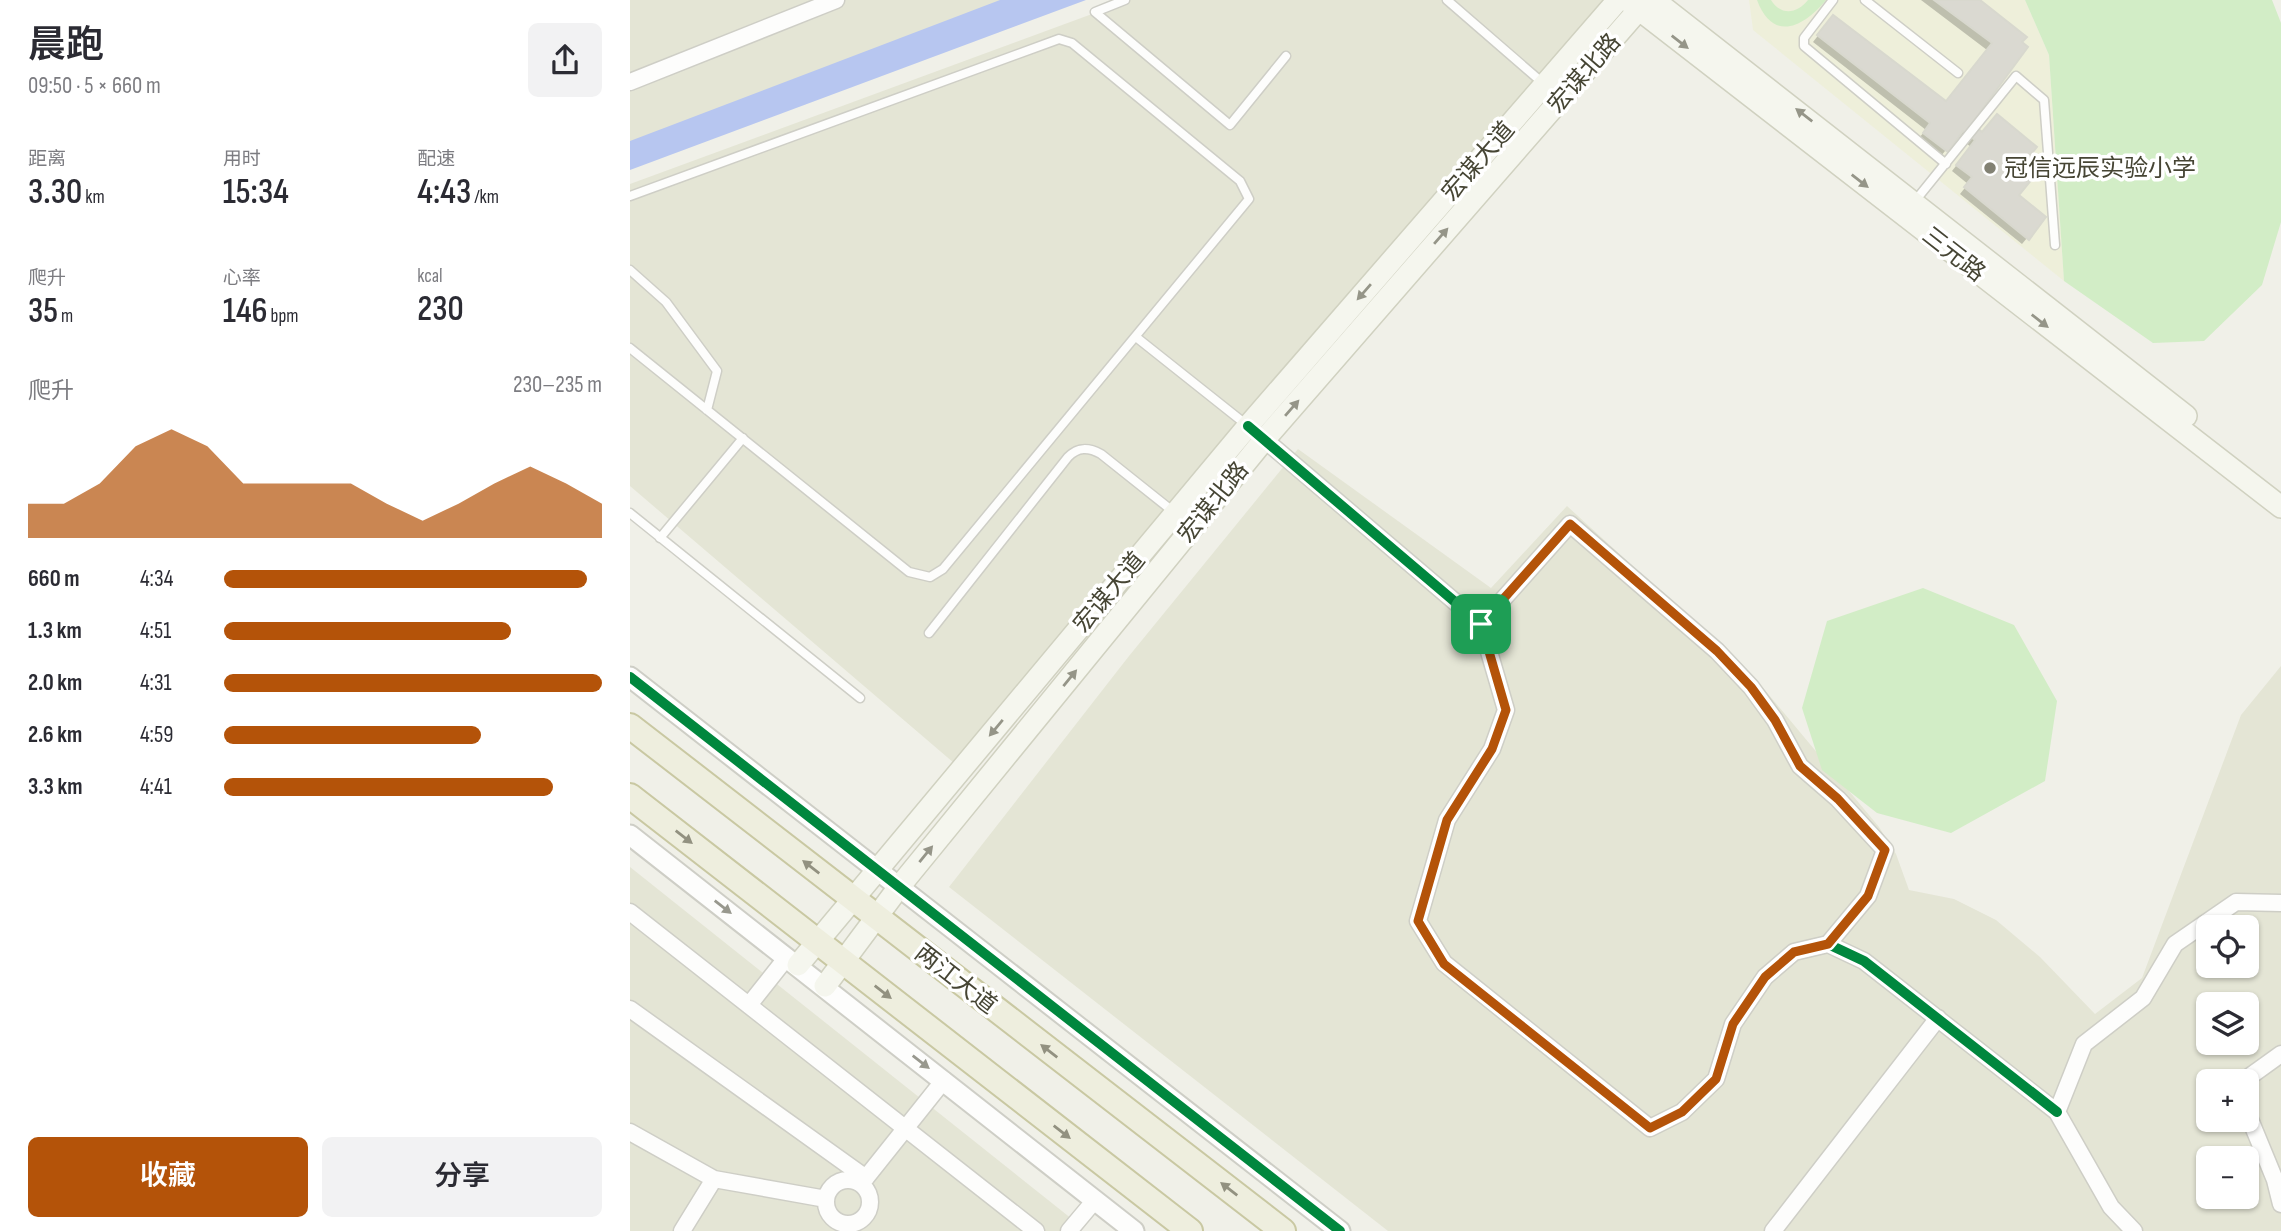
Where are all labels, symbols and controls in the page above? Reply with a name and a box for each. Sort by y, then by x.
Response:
text: 晨跑 [28,23,104,68]
button: share [528,23,602,97]
street label: 宏谋北路 [1542,28,1627,119]
one-way arrow [1671,34,1689,48]
text: 09:50 · 5 × 660 m [28,72,161,100]
one-way arrow [1795,108,1813,123]
street label: 宏谋大道 [1436,116,1521,207]
text: 距离 [28,148,66,171]
text: 用时 [223,148,261,171]
text: 配速 [417,148,455,171]
place label: 冠信远辰实验小学 [2004,154,2196,183]
marker: 冠信远辰实验小学 [1982,160,1998,176]
text: 3.30 [28,171,82,214]
text: 15:34 [223,171,289,214]
text: 4:43 [417,171,471,214]
one-way arrow [1851,174,1869,188]
text: km [82,186,105,209]
text: /km [471,186,499,209]
street label: 三元路 [1916,221,1991,288]
one-way arrow [1433,227,1449,245]
text: kcal [417,265,442,288]
text: 爬升 [28,267,66,290]
text: 心率 [223,267,261,290]
one-way arrow [1356,283,1372,301]
text: 230 [417,288,464,331]
text: 35 [28,290,58,333]
text: 146 [223,290,268,333]
text: m [58,305,73,328]
text: bpm [268,305,299,328]
one-way arrow [2030,313,2048,328]
text: 230–235 m [513,371,602,399]
text: 爬升 [28,377,74,405]
one-way arrow [1284,399,1299,416]
street label: 宏谋北路 [1172,456,1255,549]
street label: 宏谋大道 [1067,546,1151,638]
text: 660 m [28,565,79,593]
text: 4:34 [140,565,173,593]
pin [1451,594,1511,654]
icon: arrive [1462,605,1500,643]
text: 1.3 km [28,617,82,645]
text: 4:51 [140,617,171,645]
text: 2.0 km [28,669,82,697]
text: 4:31 [140,669,172,697]
one-way arrow [1062,670,1077,688]
one-way arrow [989,719,1004,736]
text: 2.6 km [28,721,82,749]
text: 4:59 [140,721,173,749]
text: 3.3 km [28,773,82,801]
text: 4:41 [140,773,172,801]
one-way arrow [675,830,693,844]
one-way arrow [918,846,933,863]
one-way arrow [802,859,820,874]
one-way arrow [713,899,731,914]
map controls [2196,915,2259,1209]
button: locate [2196,915,2259,978]
street label: 两江大道 [909,938,1002,1020]
one-way arrow [873,985,891,1000]
button: layers [2196,992,2259,1055]
one-way arrow [1040,1044,1058,1058]
one-way arrow [912,1055,930,1069]
button: + [2196,1069,2259,1132]
one-way arrow [1053,1124,1071,1139]
button: 收藏 [28,1137,308,1217]
button: 分享 [322,1137,602,1217]
button: − [2196,1146,2259,1209]
one-way arrow [1220,1183,1238,1197]

